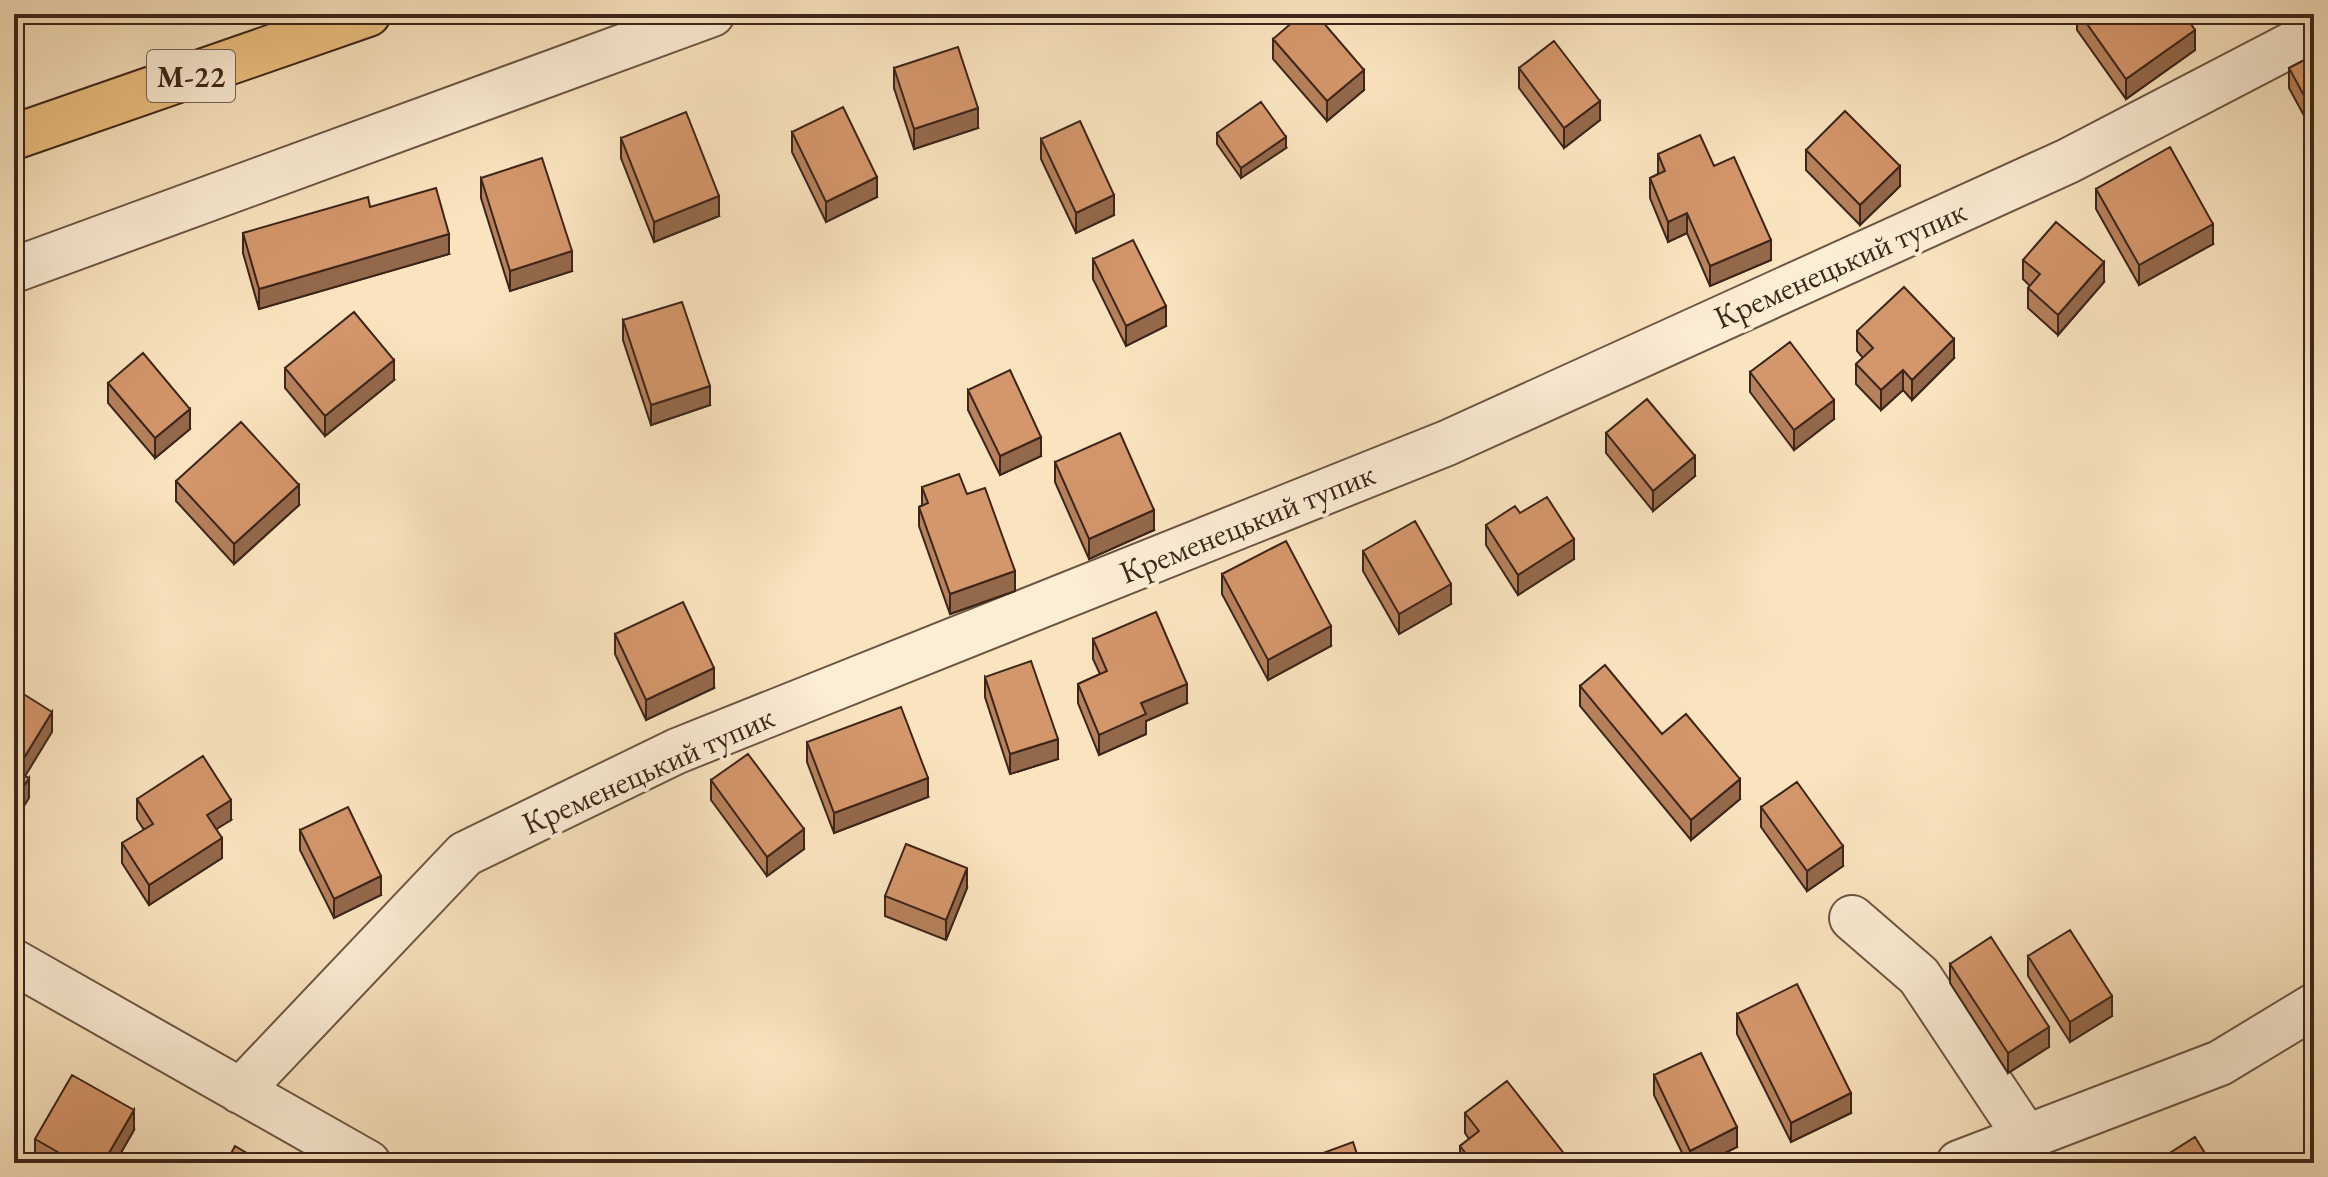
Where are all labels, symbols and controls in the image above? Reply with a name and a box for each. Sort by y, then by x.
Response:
road number: М-22 [147,50,235,102]
street label: Кременецький тупик [1707,190,1973,338]
street label: Кременецький тупик [1113,453,1381,593]
street label: Кременецький тупик [515,696,781,844]

